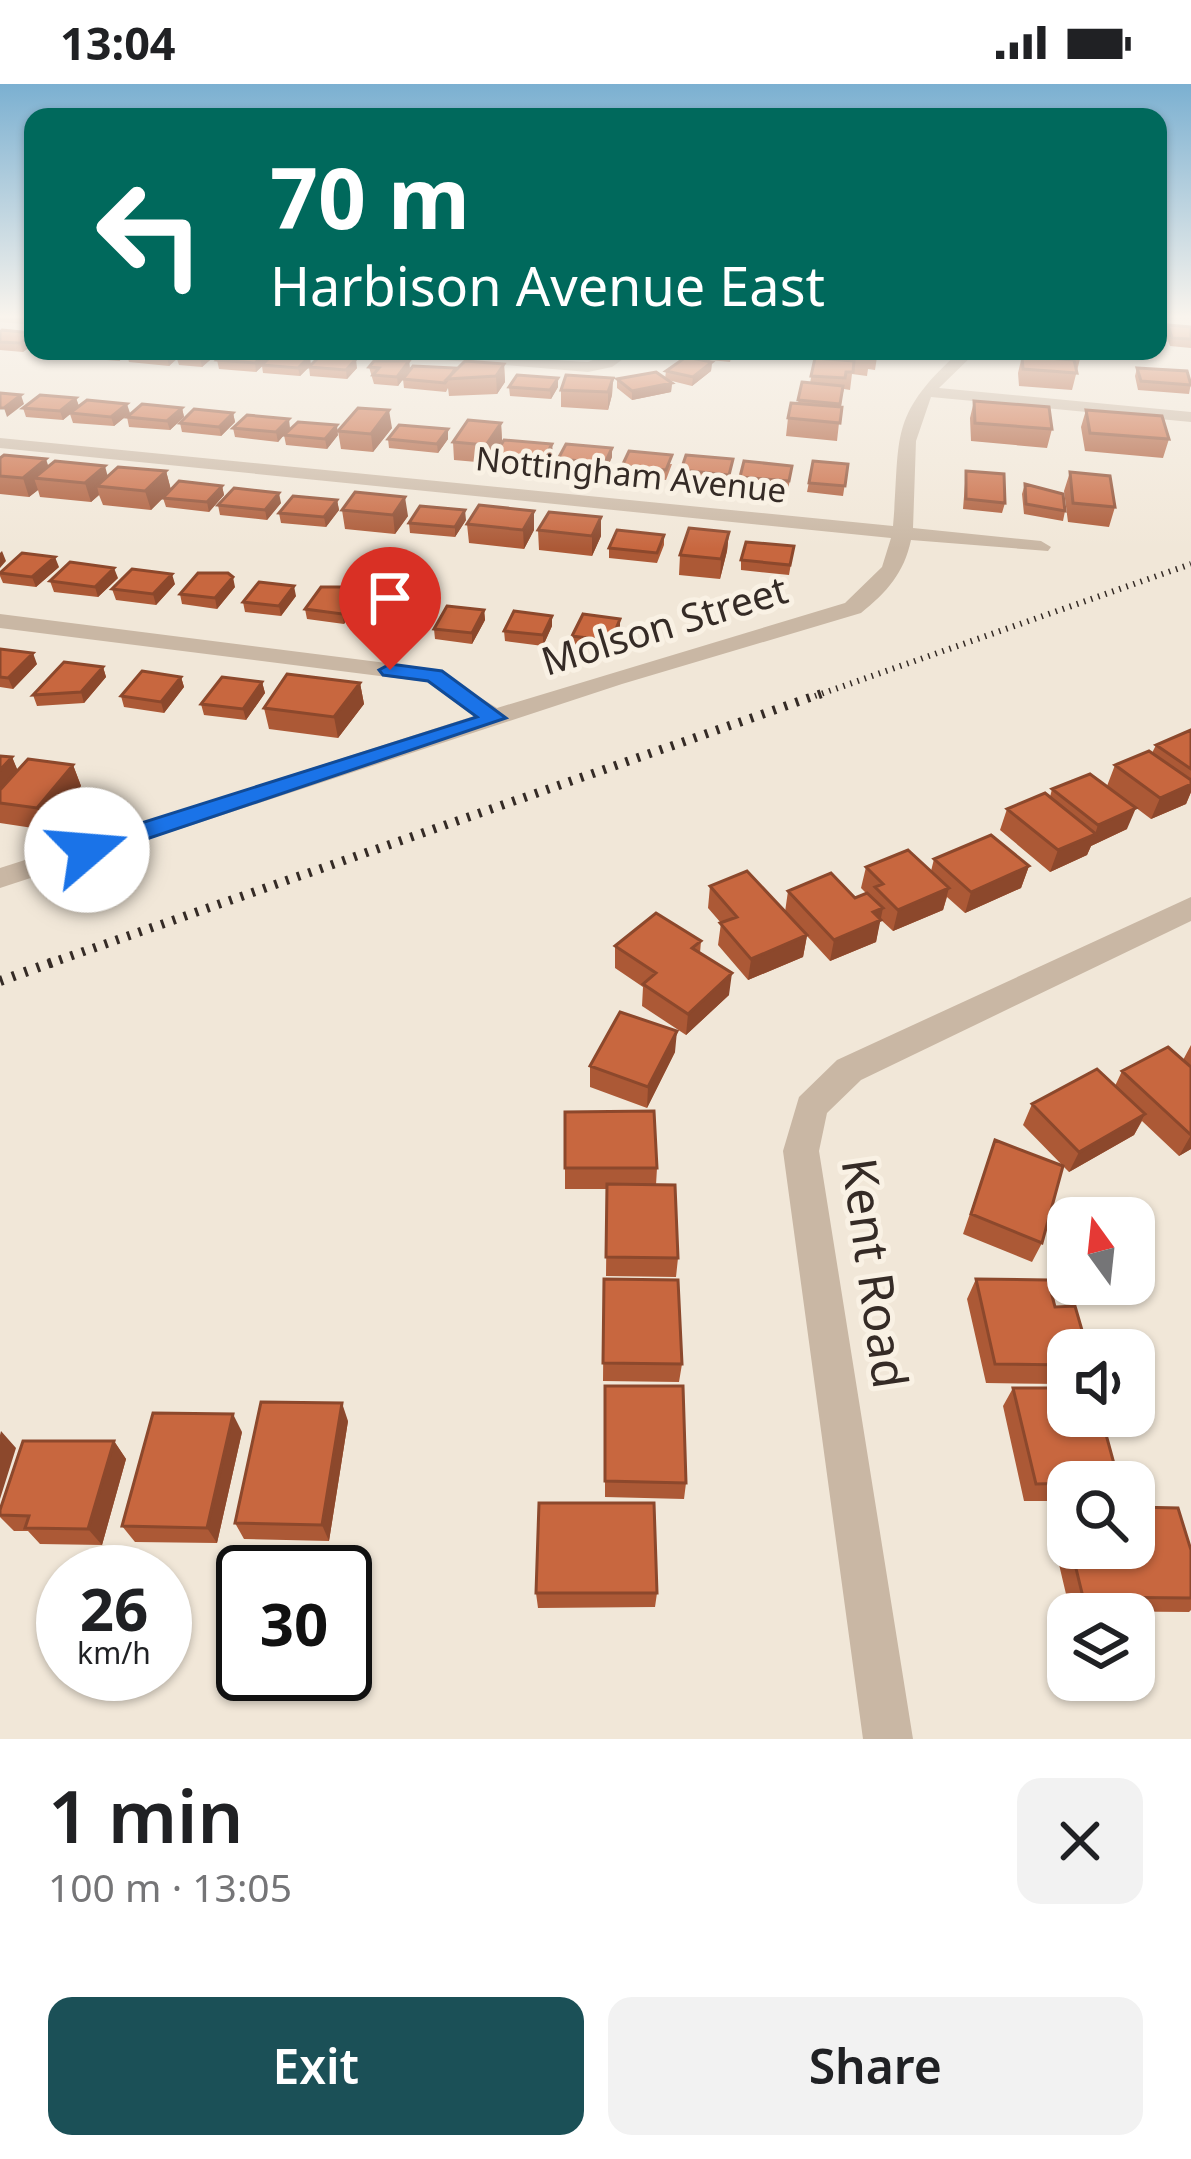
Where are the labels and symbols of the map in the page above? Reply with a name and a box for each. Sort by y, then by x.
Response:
street label: Nottingham Avenue [473,435,789,513]
pin [339,547,441,670]
street label: Molson Street [535,561,793,687]
position arrow [24,787,150,913]
street label: Kent Road [828,1154,924,1392]
north arrow [1047,1197,1155,1305]
speed limit sign: 30 [216,1545,372,1701]

